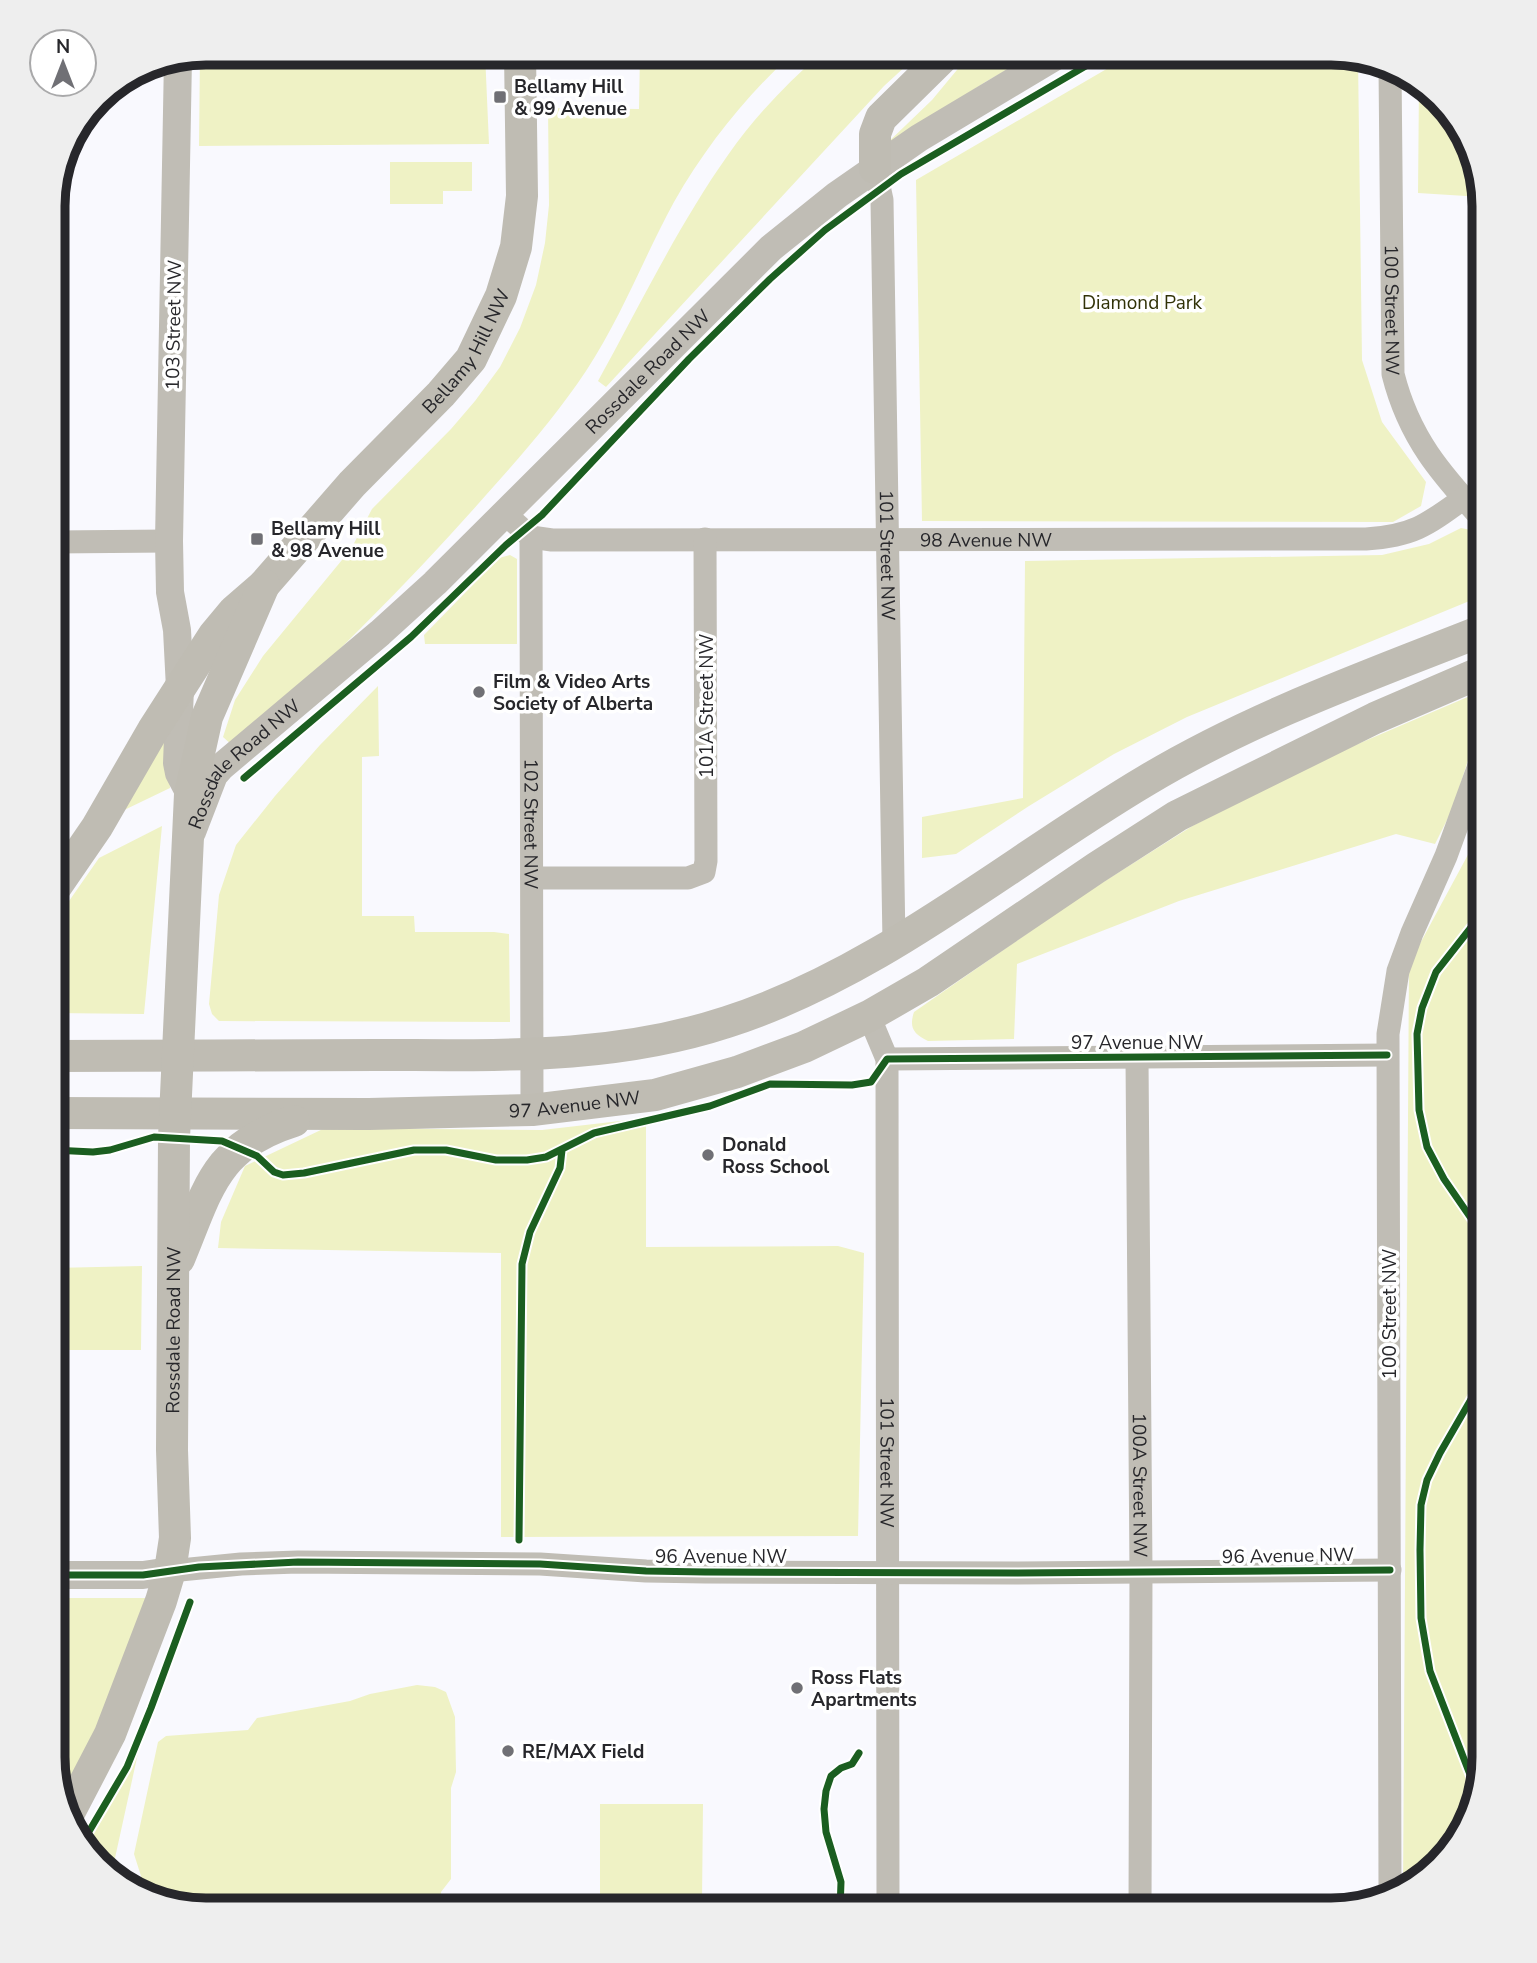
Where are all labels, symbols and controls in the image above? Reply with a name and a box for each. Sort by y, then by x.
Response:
north arrow [28,28,98,98]
text: N [56,34,70,60]
place label: Bellamy Hill & 99 Avenue [514,74,627,122]
marker: Bellamy Hill & 99 Avenue [492,89,508,105]
street label: 100 Street NW [1378,244,1405,376]
street label: 103 Street NW [160,259,188,391]
street label: Bellamy Hill NW [417,285,517,420]
park label: Diamond Park [1082,290,1203,316]
street label: Rossdale Road NW [580,304,717,440]
street label: 101 Street NW [873,490,901,621]
place label: Bellamy Hill & 98 Avenue [271,516,384,564]
street label: 98 Avenue NW [920,527,1052,554]
marker: Bellamy Hill & 98 Avenue [249,531,265,547]
street label: 101A Street NW [694,634,720,778]
place label: Film & Video Arts Society of Alberta [493,669,653,717]
marker: Film & Video Arts Society of Alberta [471,684,487,700]
street label: Rossdale Road NW [182,693,306,833]
street label: 102 Street NW [517,759,544,890]
street label: 97 Avenue NW [1071,1030,1203,1056]
street label: 97 Avenue NW [509,1085,642,1125]
place label: Donald Ross School [722,1132,829,1180]
marker: Donald Ross School [700,1147,716,1163]
street label: Rossdale Road NW [160,1246,187,1414]
street label: 100 Street NW [1377,1249,1403,1379]
street label: 101 Street NW [873,1397,900,1528]
street label: 100A Street NW [1126,1413,1153,1558]
street label: 96 Avenue NW [1222,1542,1354,1570]
street label: 96 Avenue NW [655,1544,787,1570]
place label: Ross Flats Apartments [811,1665,917,1713]
marker: Ross Flats Apartments [789,1680,805,1696]
place label: RE/MAX Field [522,1739,644,1765]
marker: RE/MAX Field [500,1743,516,1759]

